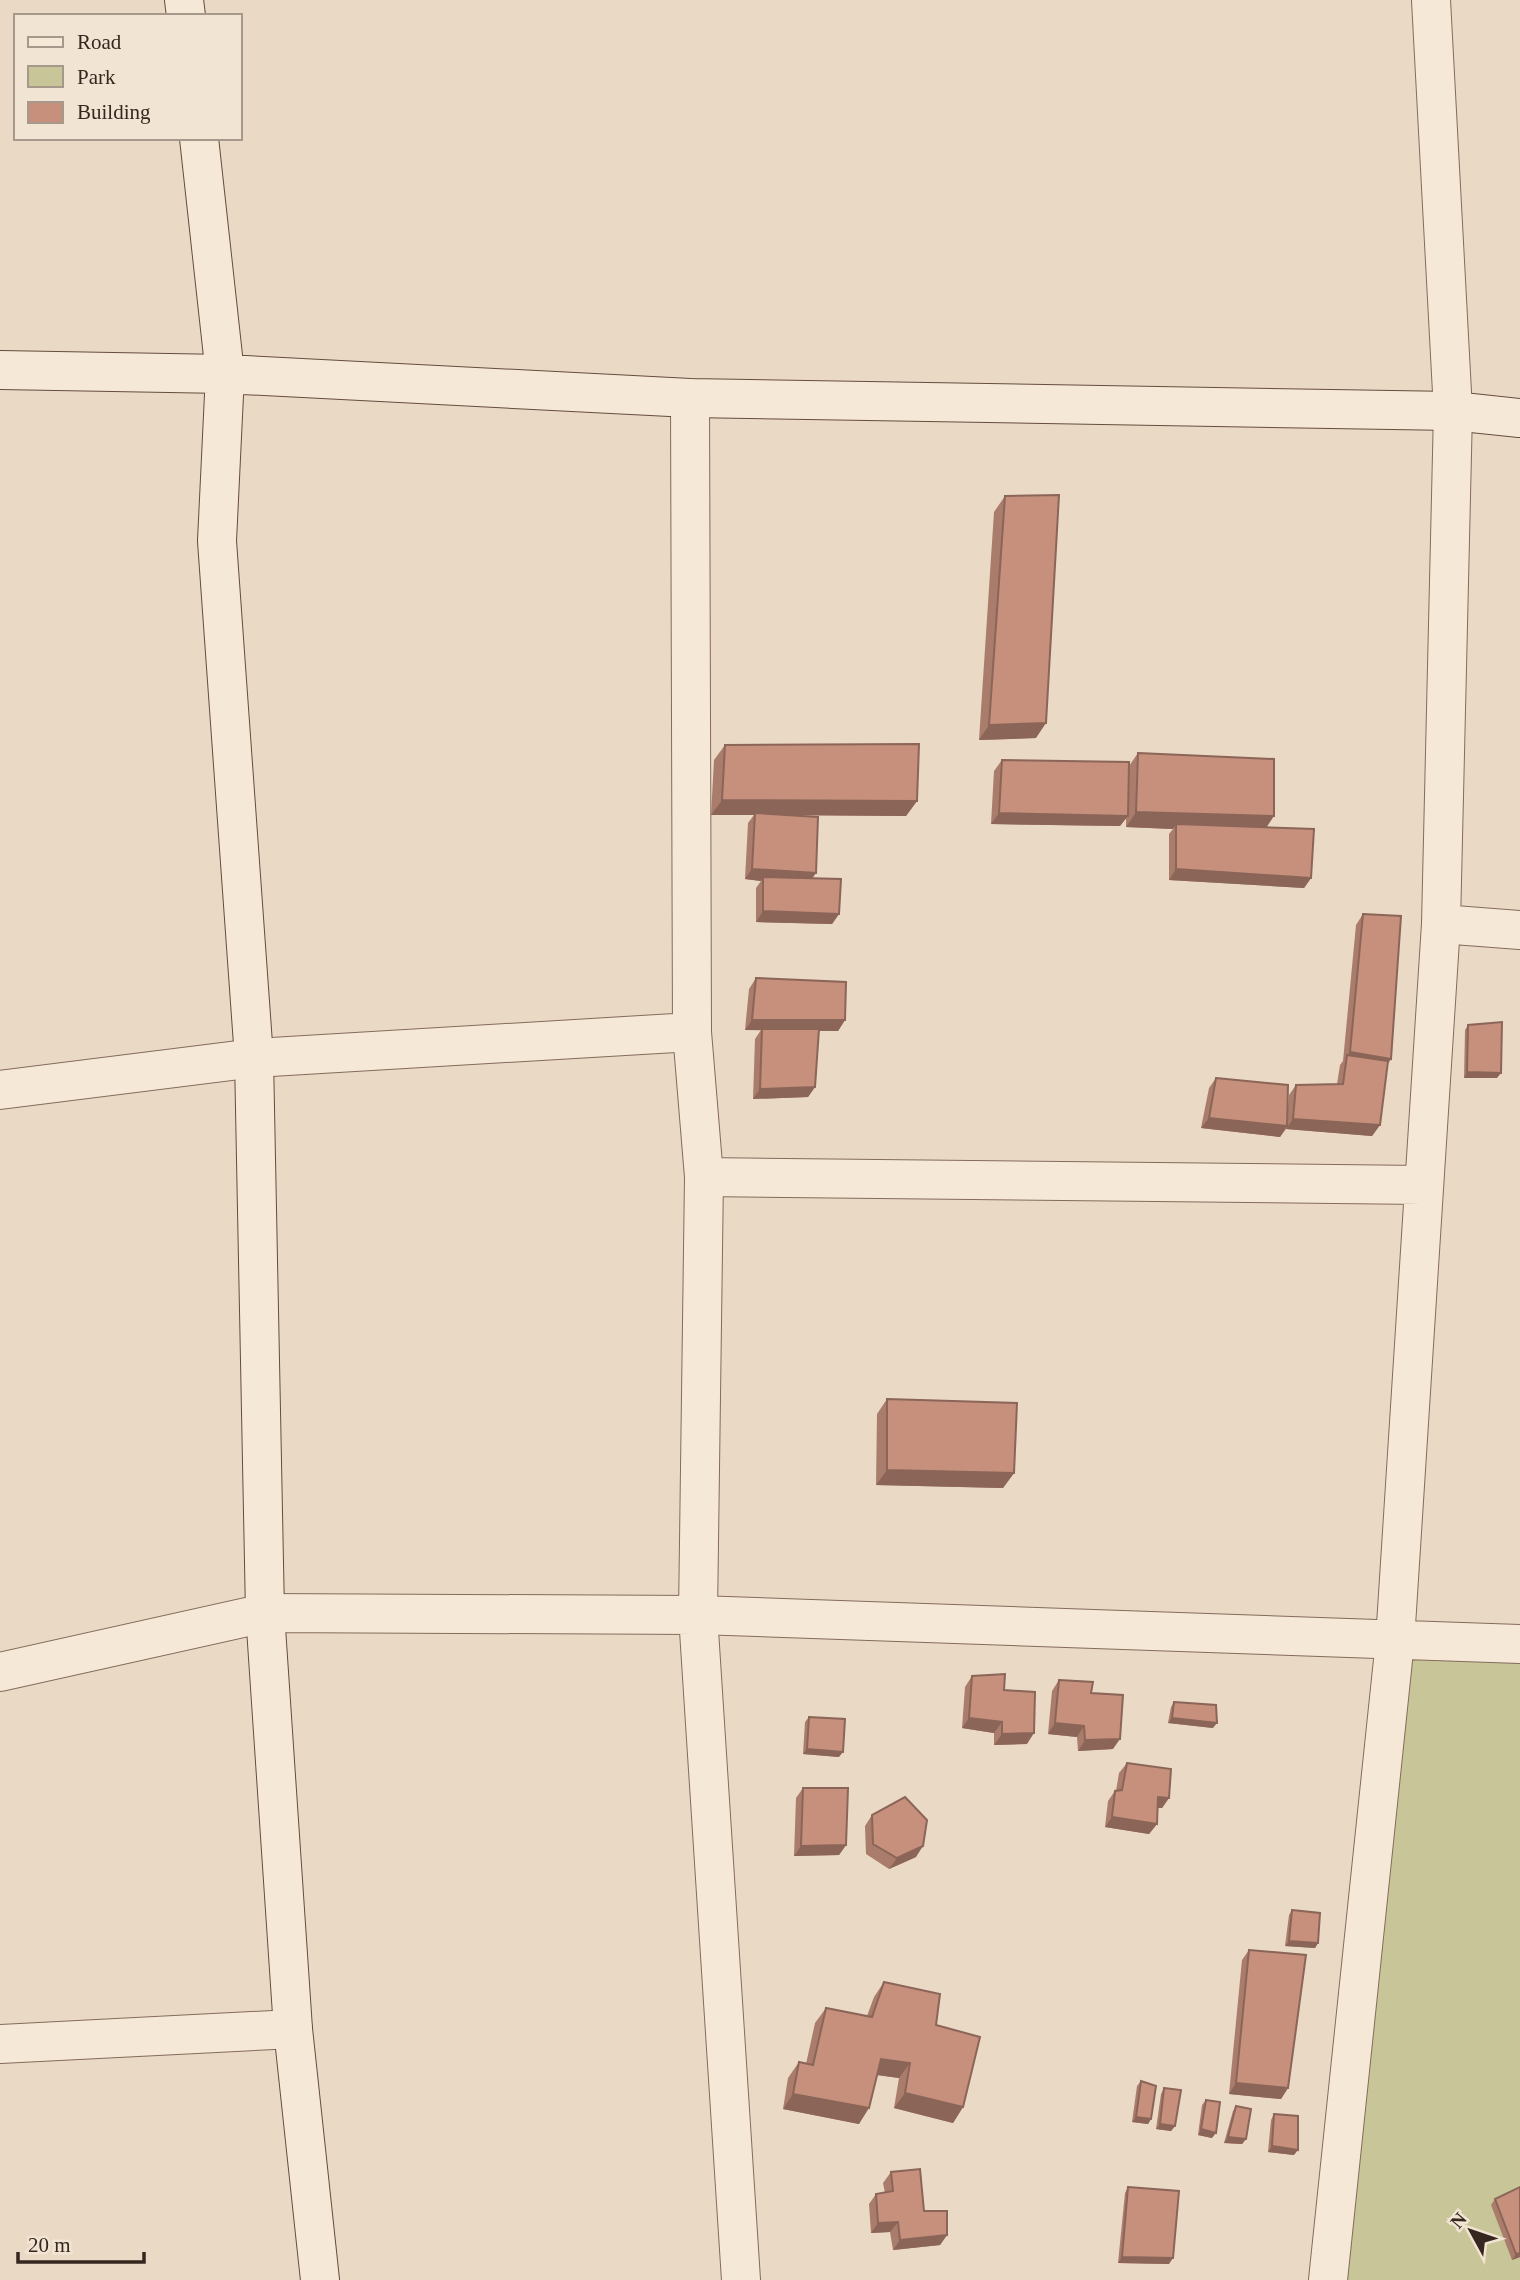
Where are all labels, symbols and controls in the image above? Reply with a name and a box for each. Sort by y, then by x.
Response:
legend [14,14,242,140]
text: Road [77,30,122,54]
text: Park [77,65,116,89]
text: Building [77,100,151,124]
north arrow [1436,2196,1506,2266]
text: N [1446,2208,1471,2232]
scale bar [18,2220,144,2264]
text: 20 m [28,2233,71,2257]

